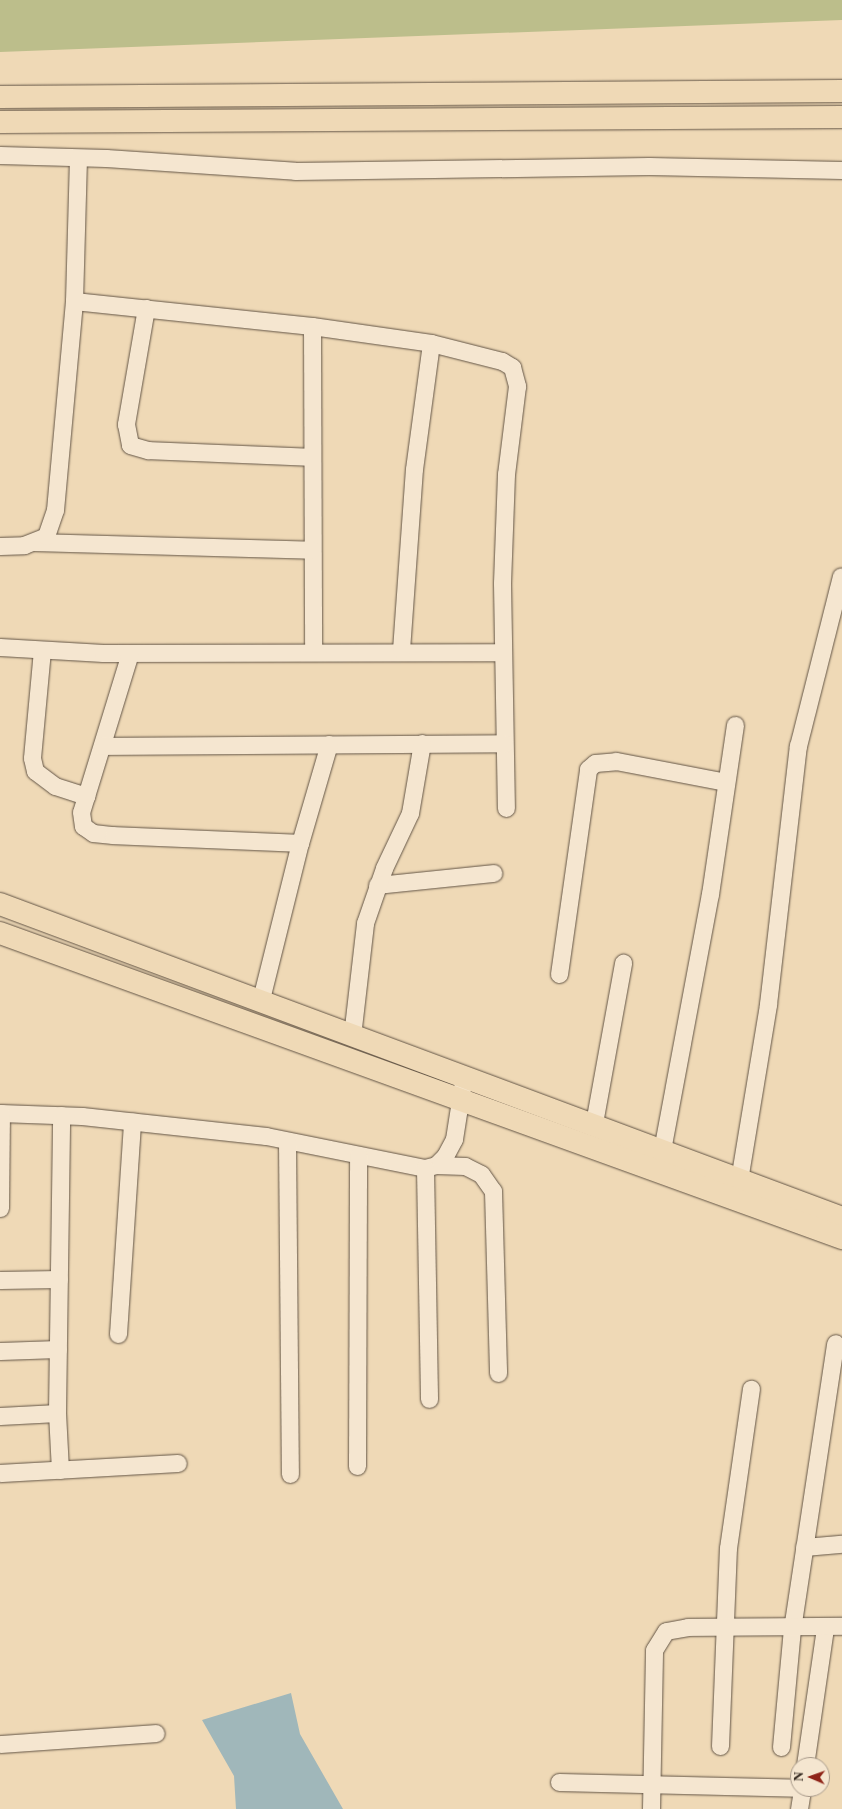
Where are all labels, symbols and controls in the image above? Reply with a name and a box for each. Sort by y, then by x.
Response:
north arrow [790,1757,830,1797]
text: N [792,1772,806,1782]

